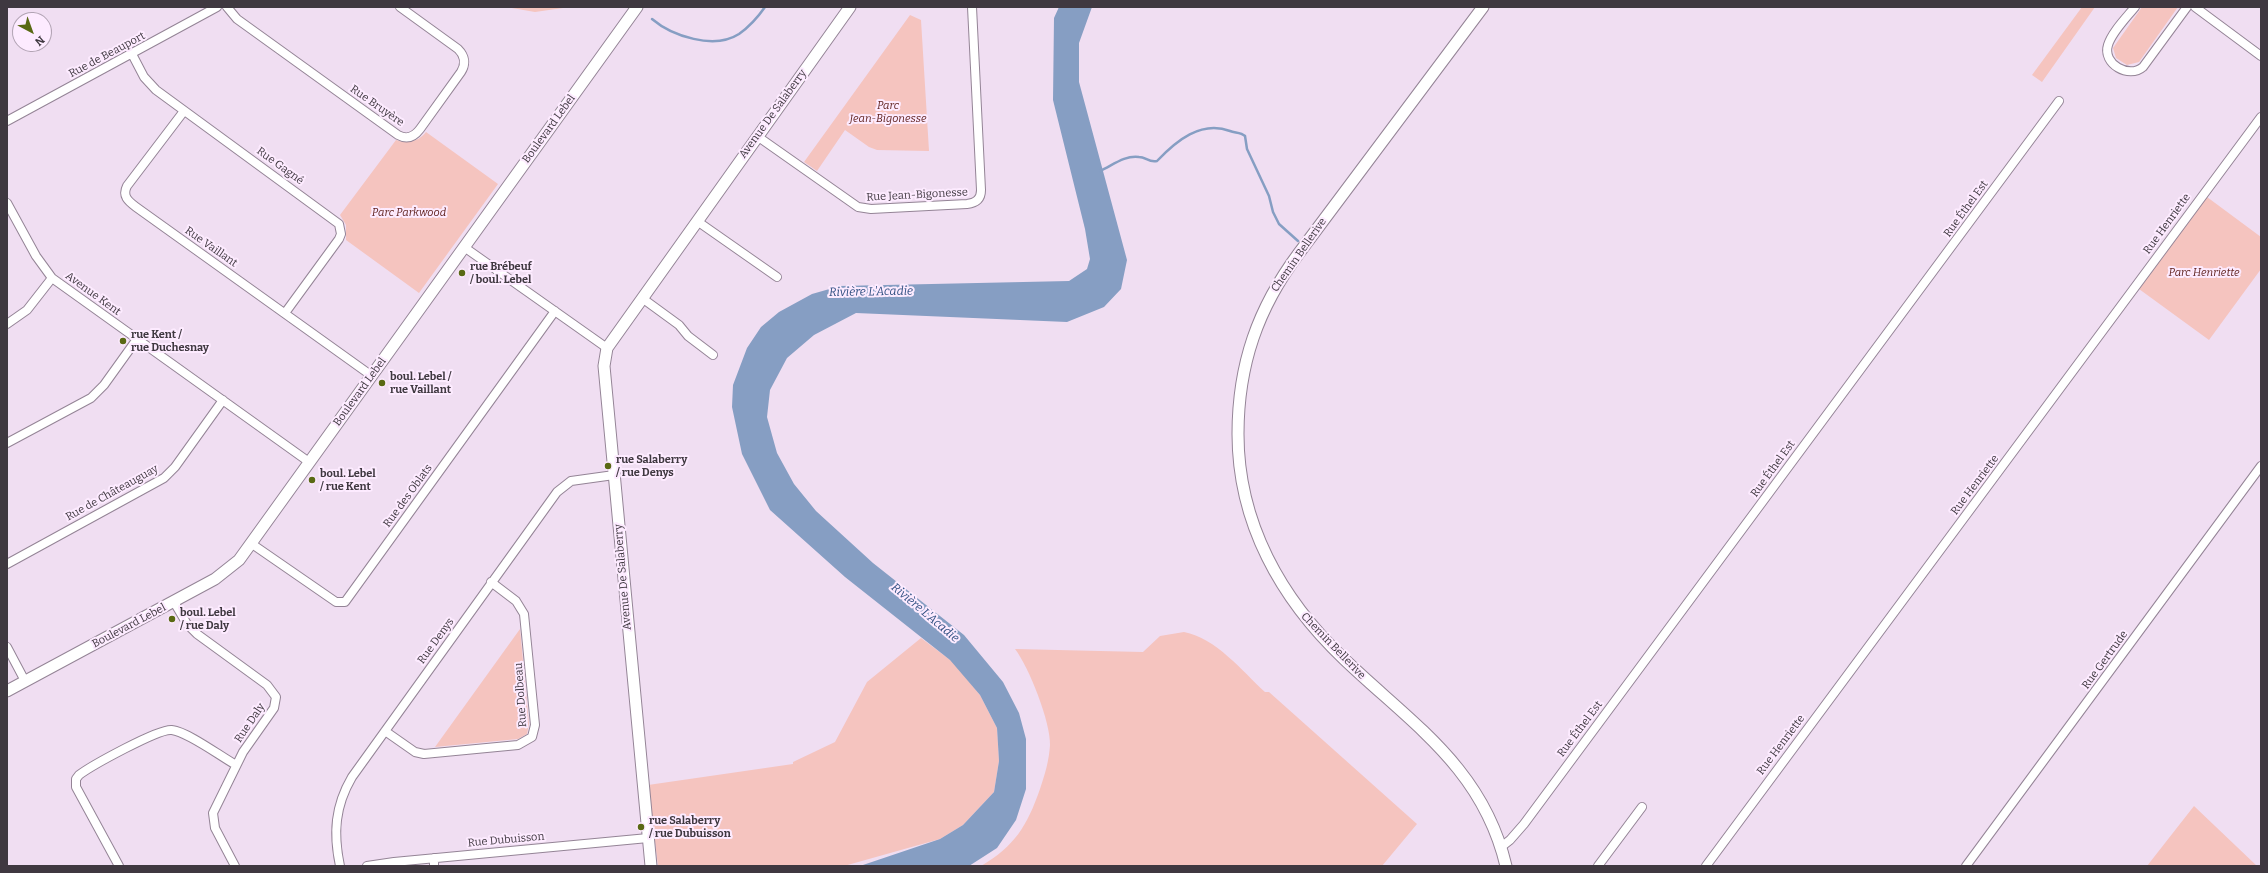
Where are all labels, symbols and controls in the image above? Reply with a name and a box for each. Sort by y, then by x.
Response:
north arrow [12,12,52,52]
street label: Rue de Beauport [67,29,147,81]
text: N [32,33,47,48]
street label: Avenue De Salaberry [736,67,810,161]
street label: Rue Bruyère [348,83,406,129]
street label: Boulevard Lebel [520,92,578,166]
park label: Parc Jean-Bigonesse [849,99,927,125]
street label: Rue Gagné [254,144,306,188]
street label: Rue Éthel Est [1941,178,1991,240]
street label: Rue Jean-Bigonesse [866,186,968,204]
street label: Rue Henriette [2141,191,2193,257]
park label: Parc Parkwood [372,206,446,220]
street label: Chemin Bellerive [1269,215,1329,295]
street label: Rue Vaillant [182,224,240,270]
place label: rue Brébeuf / boul. Lebel [470,260,532,286]
park label: Parc Henriette [2168,266,2240,280]
marker: rue Brébeuf / boul. Lebel [457,268,467,278]
street label: Avenue Kent [63,270,123,318]
water label: Rivière L'Acadie [829,284,913,300]
place label: rue Kent / rue Duchesnay [131,328,209,354]
marker: rue Kent / rue Duchesnay [118,336,128,346]
street label: Boulevard Lebel [331,355,389,429]
place label: boul. Lebel / rue Vaillant [390,370,451,396]
marker: boul. Lebel / rue Vaillant [377,378,387,388]
street label: Rue Éthel Est [1748,438,1798,500]
street label: Rue Henriette [1948,452,2002,518]
place label: rue Salaberry / rue Denys [616,453,687,479]
marker: rue Salaberry / rue Denys [603,461,613,471]
street label: Rue de Châteauguay [63,462,161,524]
street label: Rue des Oblats [381,462,435,530]
place label: boul. Lebel / rue Kent [320,467,376,493]
marker: boul. Lebel / rue Kent [307,475,317,485]
street label: Avenue De Salaberry [612,524,634,630]
water label: Rivière L'Acadie [888,580,962,646]
street label: Boulevard Lebel [90,601,168,651]
place label: boul. Lebel / rue Daly [180,606,236,632]
street label: Chemin Bellerive [1298,610,1368,682]
marker: boul. Lebel / rue Daly [167,614,177,624]
street label: Rue Denys [415,616,457,666]
street label: Rue Gertrude [2079,628,2131,692]
street label: Rue Dolbeau [512,662,530,728]
street label: Rue Éthel Est [1555,698,1605,760]
street label: Rue Daly [232,701,268,745]
street label: Rue Henriette [1754,712,1808,778]
place label: rue Salaberry / rue Dubuisson [649,814,731,840]
marker: rue Salaberry / rue Dubuisson [636,822,646,832]
street label: Rue Dubuisson [467,830,545,850]

